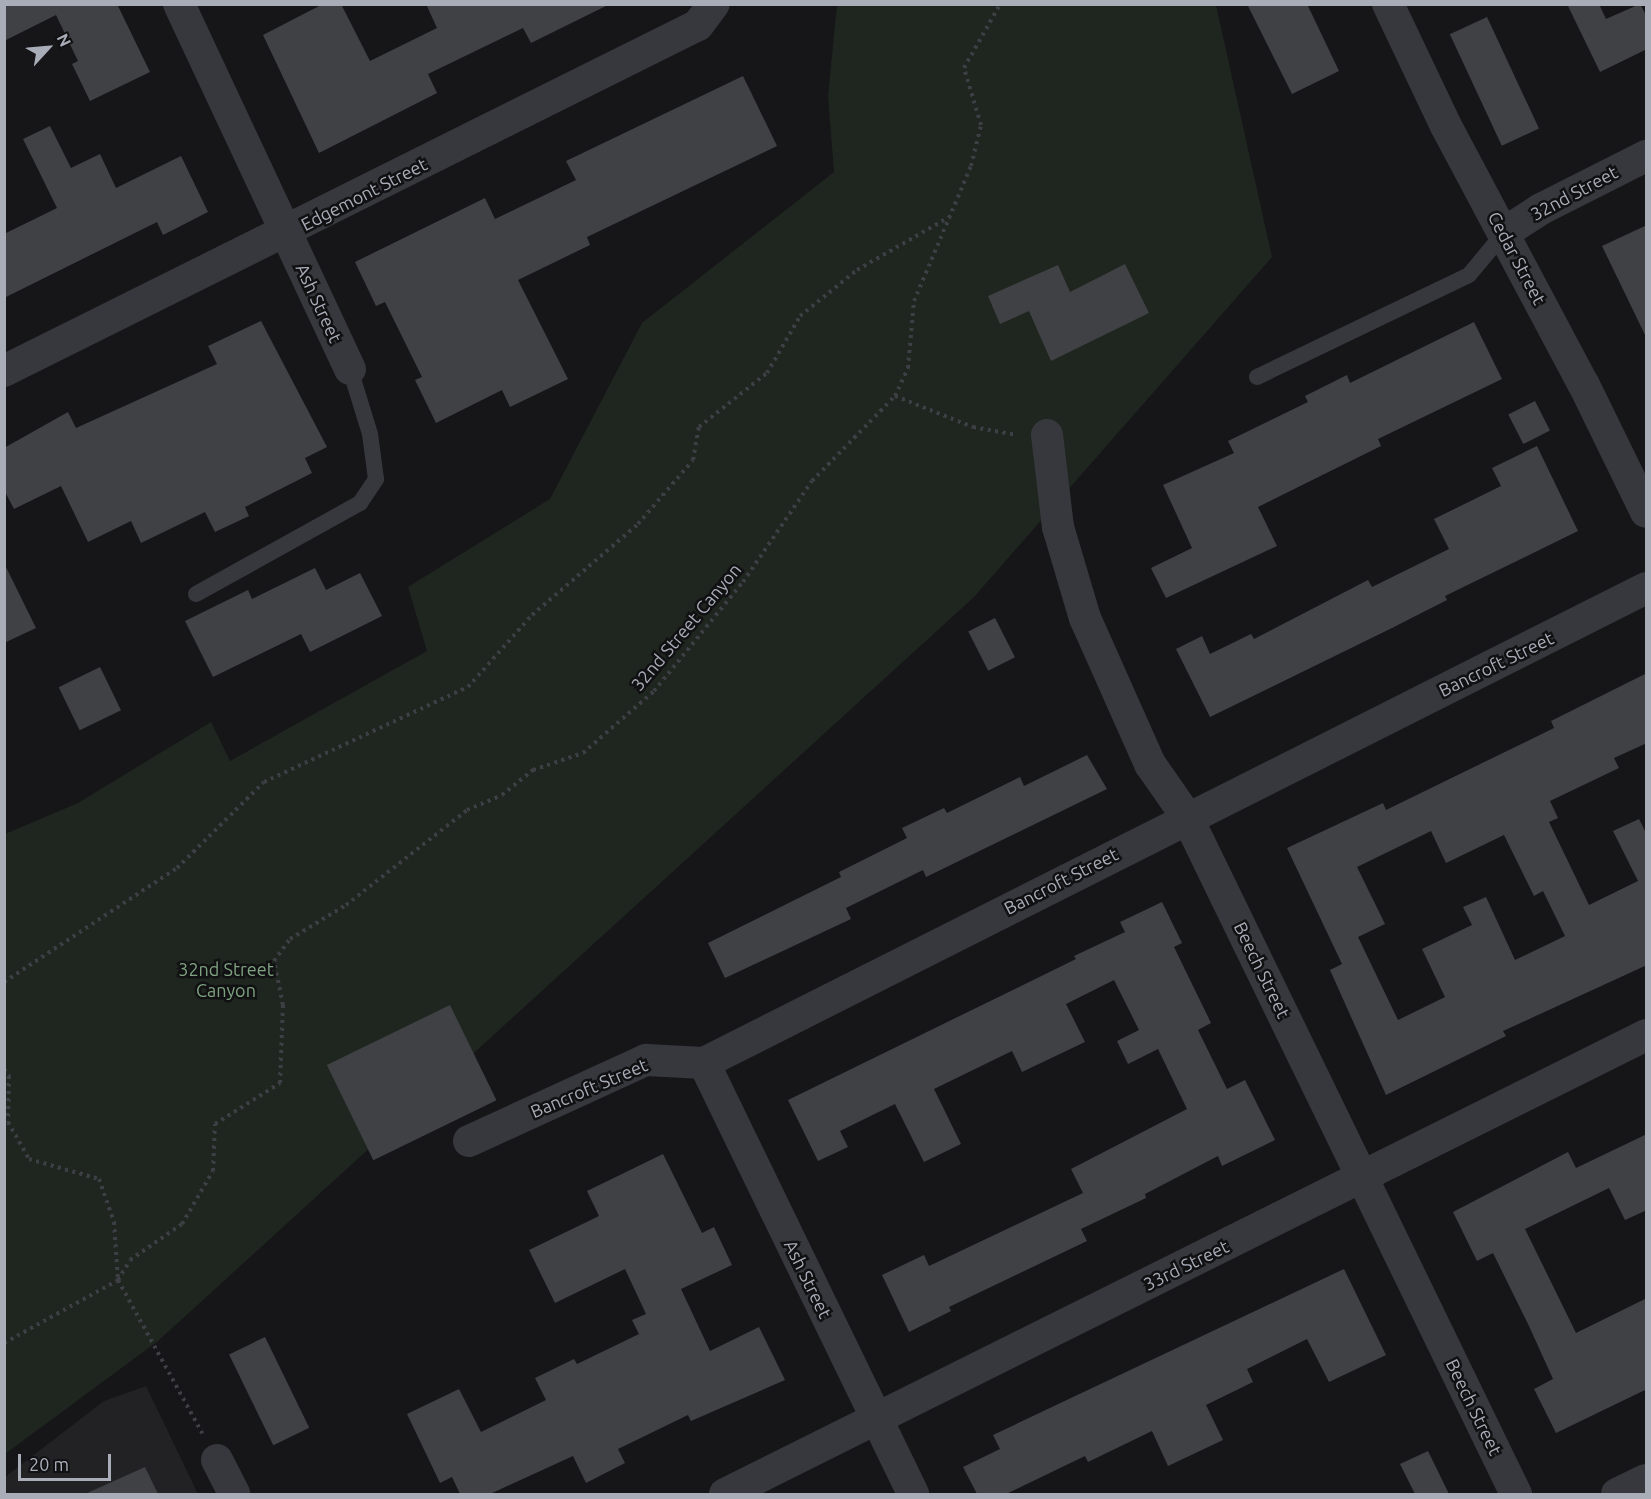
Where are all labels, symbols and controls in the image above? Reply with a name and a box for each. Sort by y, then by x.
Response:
north arrow [18,18,78,78]
text: N [53,31,75,49]
street label: Edgemont Street [297,153,431,235]
street label: 32nd Street [1527,161,1621,225]
street label: Cedar Street [1484,208,1550,308]
street label: Ash Street [291,260,347,346]
street label: 32nd Street Canyon [626,559,746,695]
street label: Bancroft Street [1435,627,1557,701]
street label: Bancroft Street [1000,843,1122,919]
street label: Beech Street [1229,918,1295,1022]
park label: 32nd Street Canyon [178,959,274,1002]
street label: Bancroft Street [527,1054,651,1122]
street label: 33rd Street [1140,1235,1232,1295]
street label: Ash Street [780,1236,836,1322]
street label: Beech Street [1441,1355,1507,1459]
scale bar [21,1442,114,1480]
text: 20 m [29,1454,69,1474]

